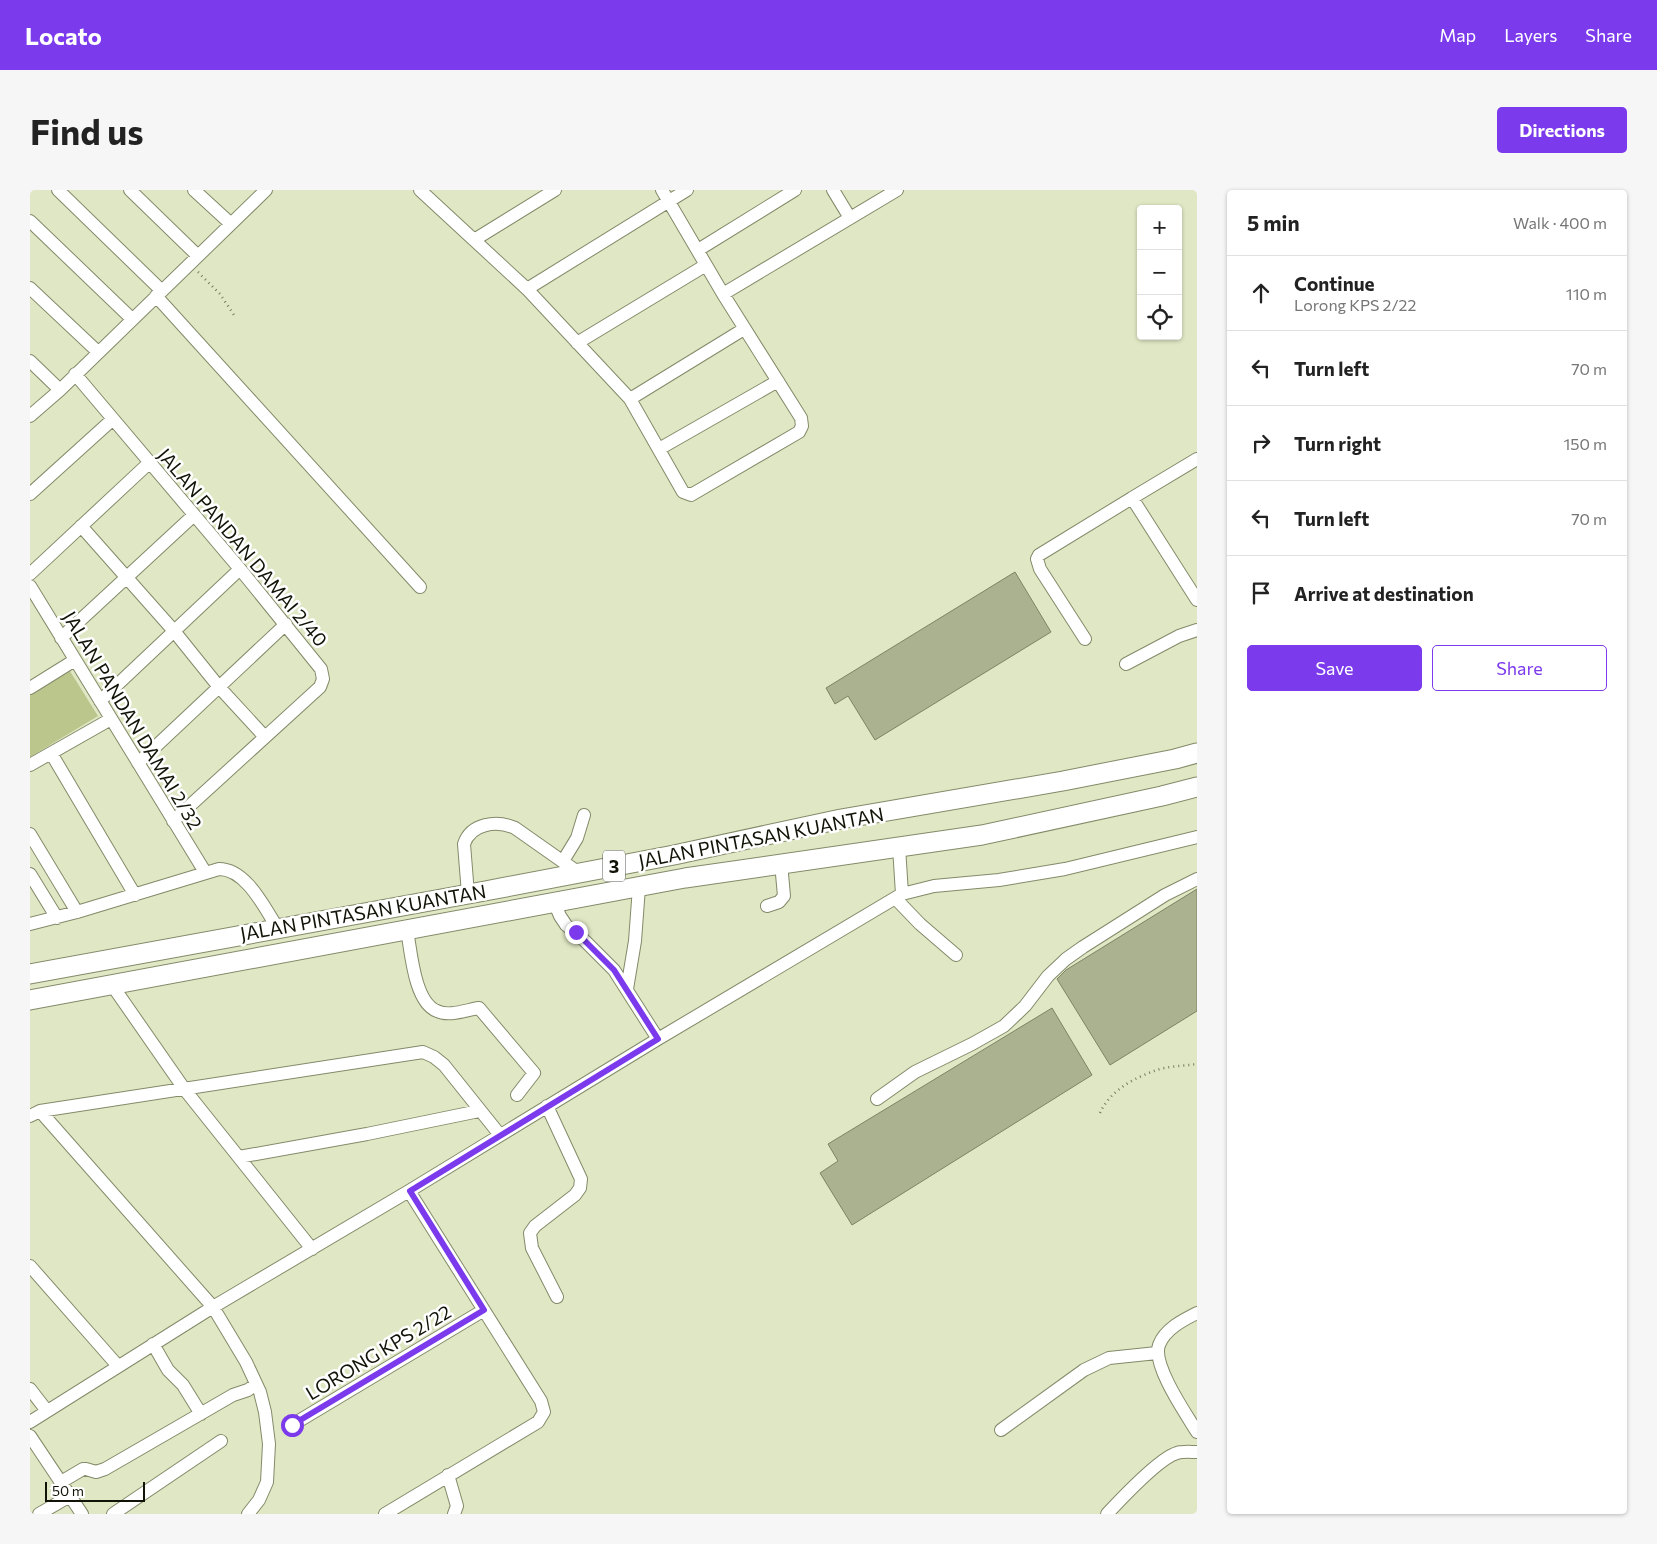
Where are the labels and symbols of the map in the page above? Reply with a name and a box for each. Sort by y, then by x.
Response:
street label: JALAN PANDAN DAMAI 2/40 [153,443,333,651]
street label: JALAN PANDAN DAMAI 2/32 [59,607,207,833]
street label: JALAN PINTASAN KUANTAN [636,802,886,872]
road number: 3 [603,850,625,881]
street label: JALAN PINTASAN KUANTAN [238,879,488,945]
route end [565,921,588,944]
street label: LORONG KPS 2/22 [301,1300,455,1404]
route start [281,1414,304,1437]
scale bar [45,1479,145,1502]

